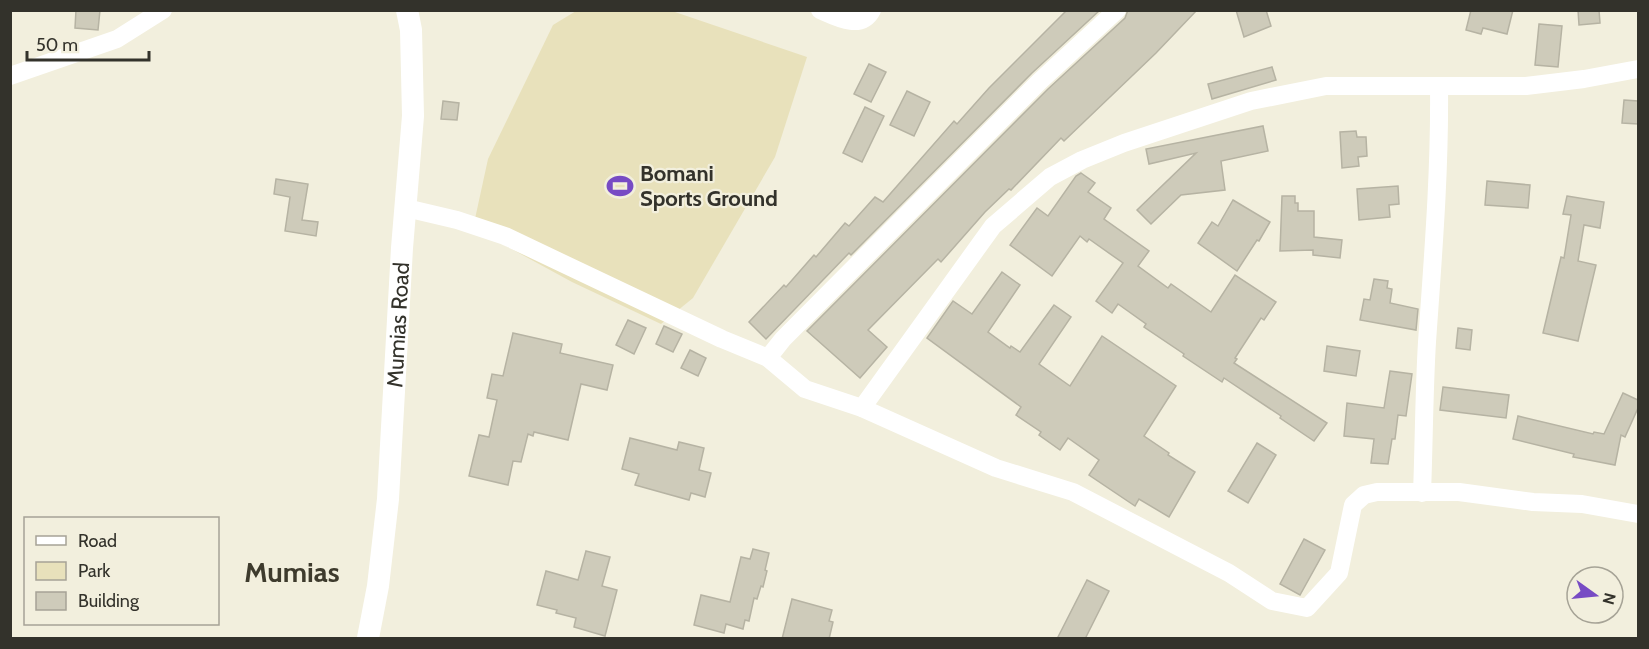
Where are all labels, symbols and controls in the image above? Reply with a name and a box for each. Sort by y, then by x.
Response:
scale bar [27,24,148,62]
text: 50 m [36,34,78,56]
place label: Bomani Sports Ground [640,160,778,212]
sports icon: Bomani Sports Ground [605,171,635,201]
street label: Mumias Road [381,261,415,388]
legend [24,517,219,625]
text: Road [78,530,117,552]
district label: Mumias [244,555,340,589]
text: Park [78,560,111,582]
north arrow [1565,565,1625,625]
text: Building [78,590,140,612]
text: N [1598,591,1620,607]

